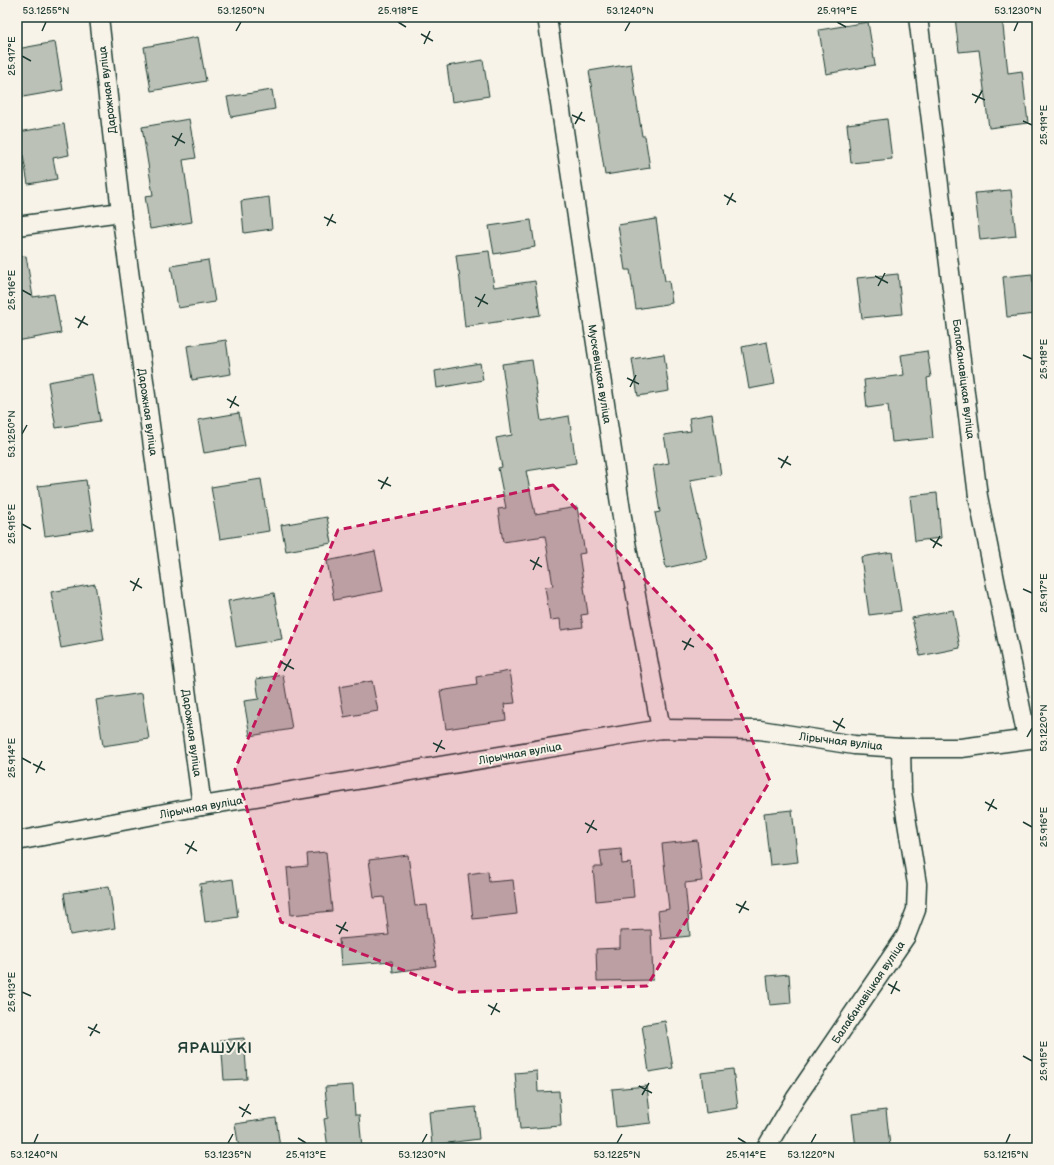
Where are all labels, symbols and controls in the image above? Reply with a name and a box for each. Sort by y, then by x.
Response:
text: 53.1255°N [22,5,70,17]
text: 53.1250°N [217,5,265,17]
text: 25.918°E [378,5,419,17]
text: 53.1240°N [606,5,654,17]
text: 25.919°E [817,5,858,17]
text: 53.1230°N [994,5,1042,17]
text: 25.917°E [6,36,18,76]
street label: Дарожная вуліца [96,45,119,135]
text: 25.919°E [1038,104,1050,145]
text: 25.916°E [6,269,18,310]
street label: Балабанавіцкая вуліца [950,318,977,440]
street label: Мускевіцкая вуліца [585,323,614,425]
text: 25.918°E [1038,338,1050,379]
street label: Дарожная вуліца [135,367,160,457]
text: 53.1250°N [6,410,18,458]
text: 25.915°E [6,504,18,544]
text: 25.917°E [1038,573,1050,613]
street label: Дарожная вуліца [179,688,204,778]
text: 53.1220°N [1038,704,1050,752]
street label: Лірычная вуліца [797,730,884,753]
text: 25.914°E [6,738,18,778]
street label: Лірычная вуліца [477,740,563,767]
street label: Лірычная вуліца [158,794,244,821]
text: 25.916°E [1038,806,1050,847]
street label: Балабанавіцкая вуліца [829,938,908,1046]
text: 25.913°E [6,971,18,1012]
district label: ЯРАШУКІ [177,1039,253,1058]
text: 25.915°E [1038,1041,1050,1081]
text: 53.1240°N [10,1149,58,1161]
text: 53.1235°N [204,1149,252,1161]
text: 25.913°E [286,1149,327,1161]
text: 53.1230°N [398,1149,446,1161]
text: 53.1225°N [593,1149,641,1161]
text: 25.914°E [726,1149,766,1161]
text: 53.1220°N [787,1149,835,1161]
text: 53.1215°N [983,1149,1029,1161]

